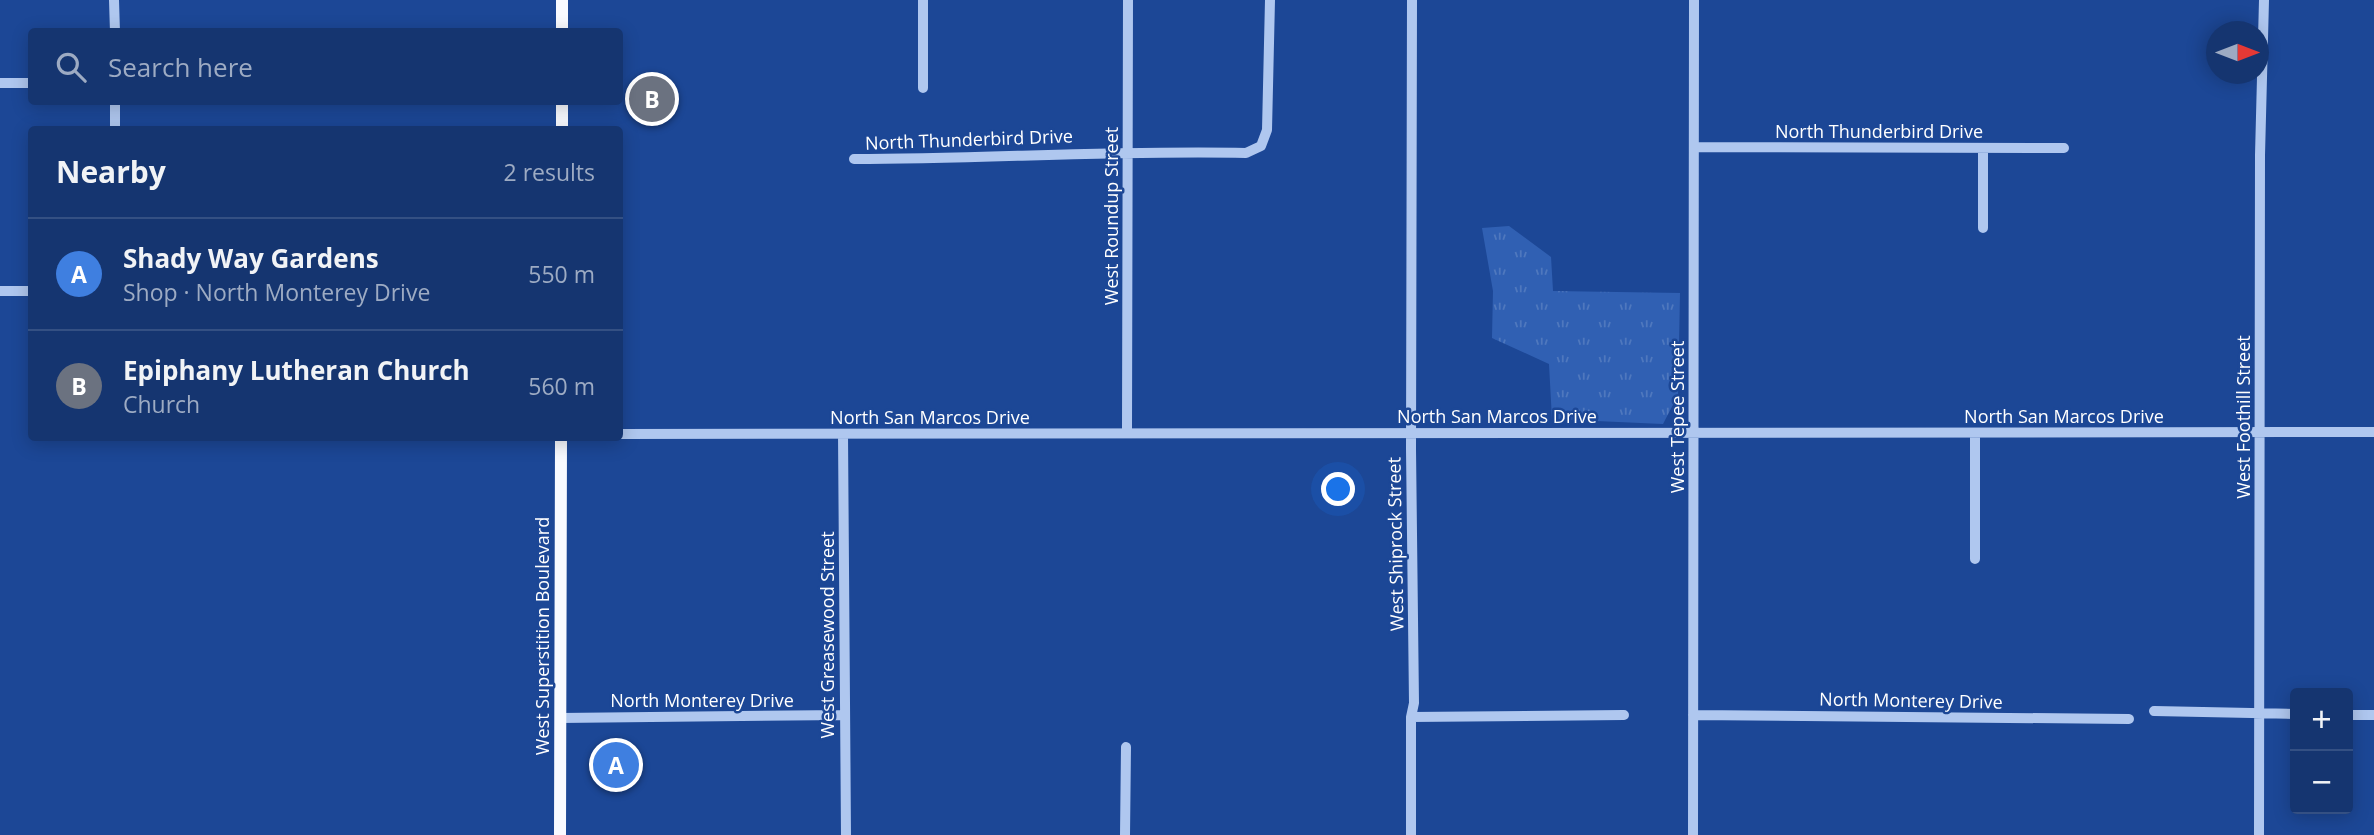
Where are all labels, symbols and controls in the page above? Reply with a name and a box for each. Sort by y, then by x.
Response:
north arrow [2206,21,2269,84]
search box [28,28,623,105]
icon: search [52,48,90,86]
text: Search here [108,49,253,85]
pin: B [629,73,675,125]
street label: North Thunderbird Drive [1775,119,1983,143]
street label: North Thunderbird Drive [865,123,1073,155]
street label: West Roundup Street [1099,127,1123,305]
text: Nearby [56,151,166,192]
text: 2 results [504,156,595,188]
text: Shady Way Gardens [123,240,379,276]
text: A [71,258,87,290]
text: 550 m [528,258,595,290]
text: Shop · North Monterey Drive [123,276,430,308]
street label: West Foothill Street [2231,335,2255,499]
street label: West Tepee Street [1665,341,1689,493]
text: Epiphany Lutheran Church [123,352,470,388]
text: B [71,370,87,402]
text: 560 m [528,370,595,402]
text: Church [123,388,200,420]
street label: North San Marcos Drive [1397,404,1597,428]
street label: North San Marcos Drive [1964,404,2164,428]
street label: North San Marcos Drive [830,405,1030,429]
street label: West Shiprock Street [1381,457,1409,631]
your location [1321,472,1355,506]
street label: West Superstition Boulevard [530,517,554,755]
street label: West Greasewood Street [815,531,839,739]
street label: North Monterey Drive [1819,686,2003,714]
street label: North Monterey Drive [610,688,794,712]
map controls [2290,688,2353,814]
button: + [2290,688,2353,751]
pin: A [593,739,639,791]
button: − [2290,751,2353,814]

